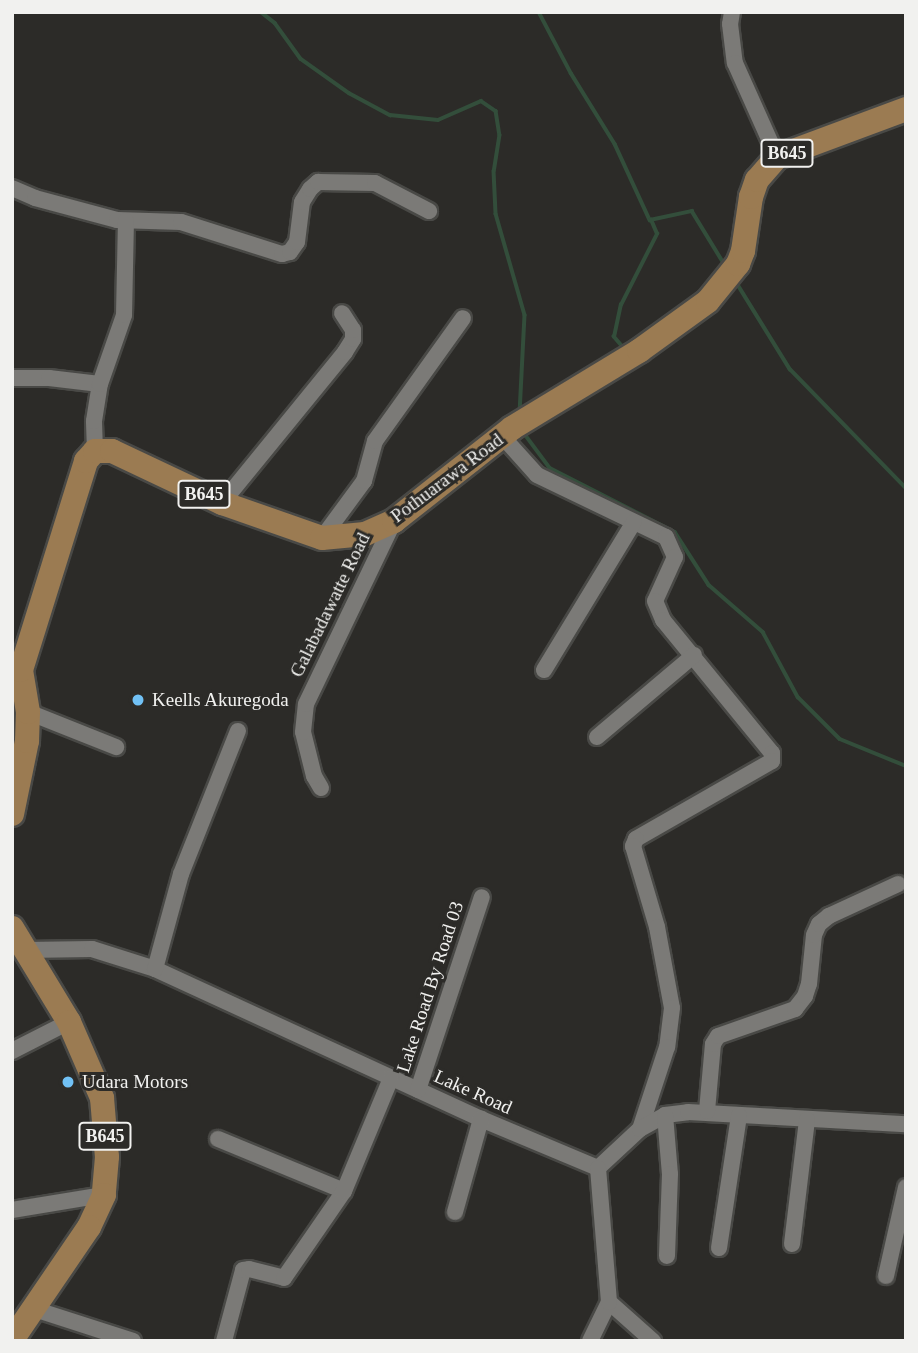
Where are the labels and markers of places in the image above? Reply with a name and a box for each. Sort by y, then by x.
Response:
place label: Keells Akuregoda [152,689,290,711]
marker: Keells Akuregoda [130,692,146,708]
place label: Udara Motors [82,1071,188,1093]
marker: Udara Motors [60,1074,76,1090]

